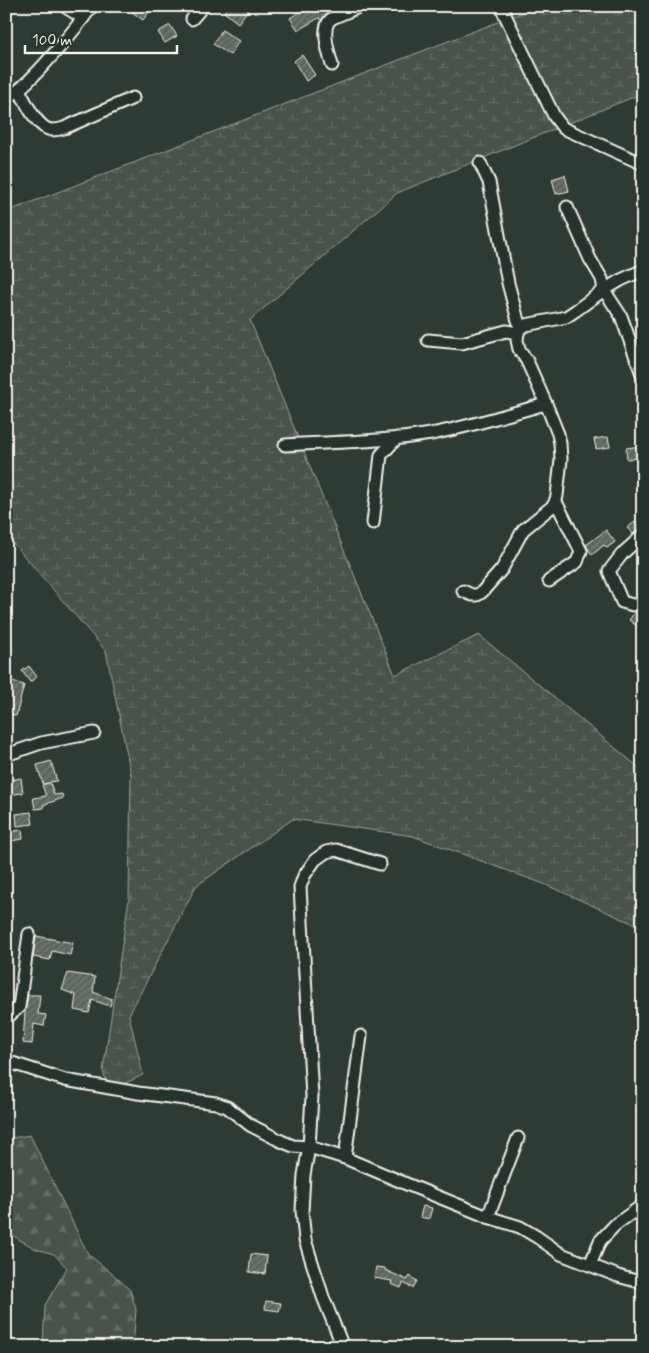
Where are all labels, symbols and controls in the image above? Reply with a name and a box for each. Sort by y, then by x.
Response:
scale bar [25,22,178,54]
text: 100 m [32,31,72,51]

